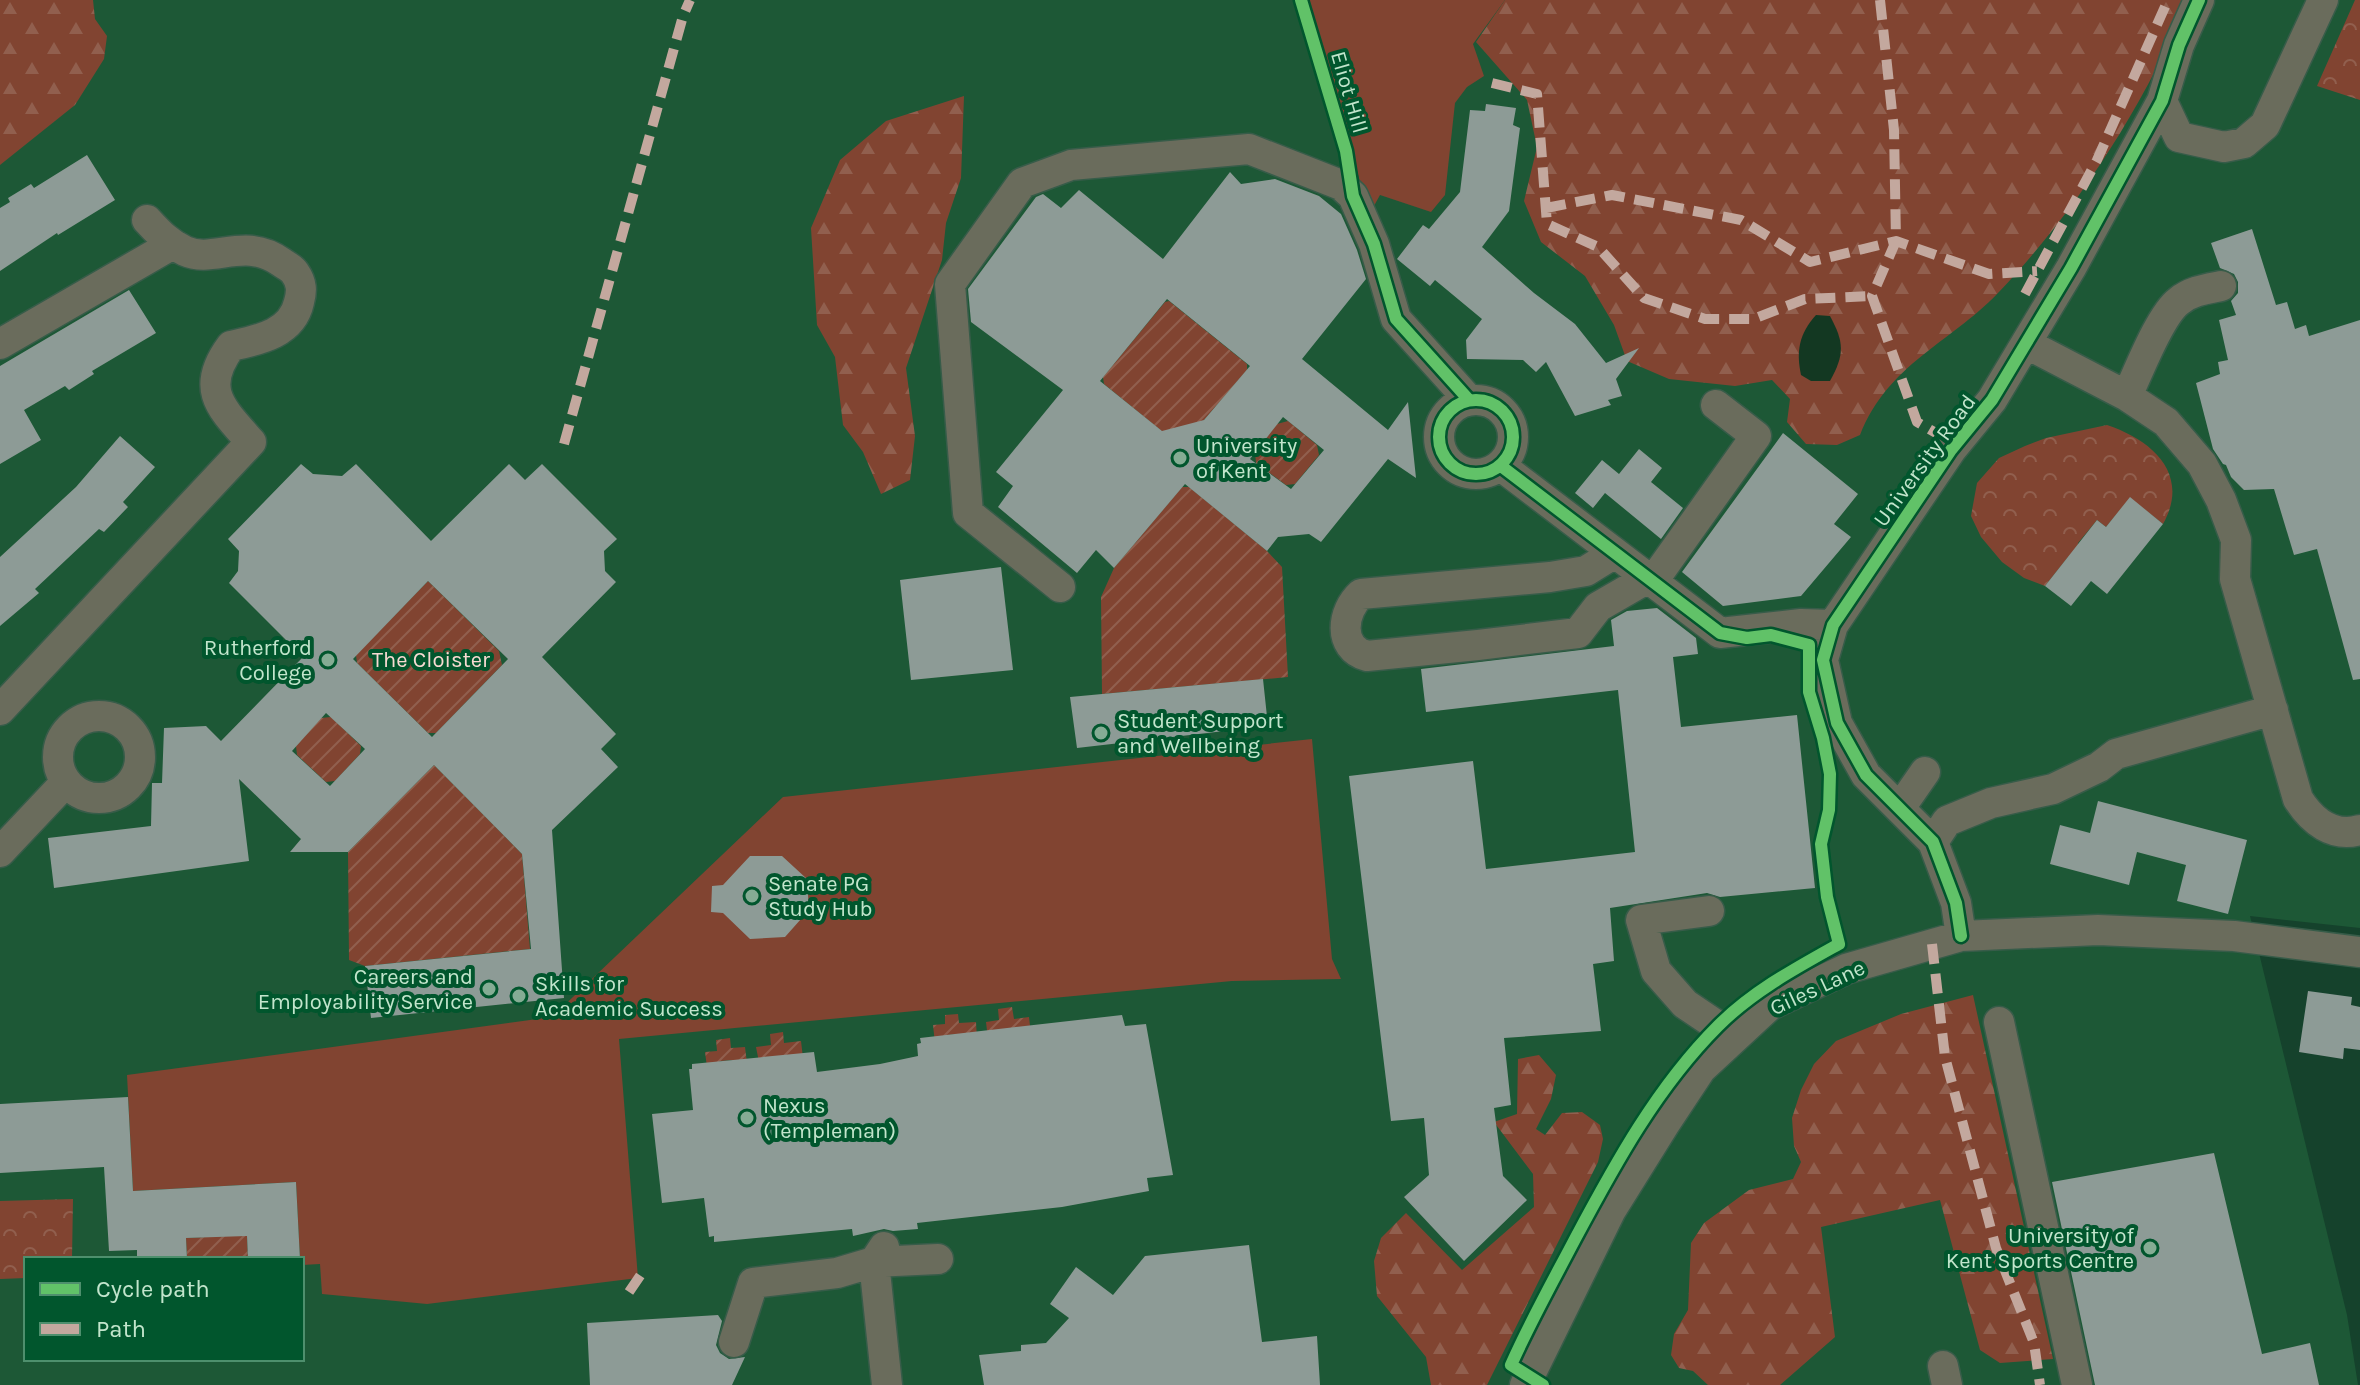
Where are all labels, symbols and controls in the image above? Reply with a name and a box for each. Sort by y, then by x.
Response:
street label: Eliot Hill [1325,48,1373,136]
street label: University Road [1868,389,1981,532]
place label: University of Kent [1196,433,1297,484]
marker: University of Kent [1171,449,1189,467]
place label: Rutherford College [204,635,312,686]
park label: The Cloister [372,647,490,673]
marker: Rutherford College [319,651,337,669]
place label: Student Support and Wellbeing [1117,708,1284,759]
marker: Student Support and Wellbeing [1092,724,1110,742]
place label: Senate PG Study Hub [768,871,872,922]
marker: Senate PG Study Hub [743,887,761,905]
street label: Giles Lane [1766,955,1869,1021]
place label: Careers and Employability Service [258,964,473,1015]
place label: Skills for Academic Success [535,971,723,1022]
marker: Careers and Employability Service [480,980,498,998]
marker: Skills for Academic Success [510,987,528,1005]
place label: Nexus (Templeman) [763,1093,896,1144]
marker: Nexus (Templeman) [738,1109,756,1127]
place label: University of Kent Sports Centre [1946,1223,2134,1274]
marker: University of Kent Sports Centre [2141,1239,2159,1257]
legend [24,1257,304,1361]
text: Cycle path [96,1275,210,1303]
text: Path [96,1315,146,1343]

